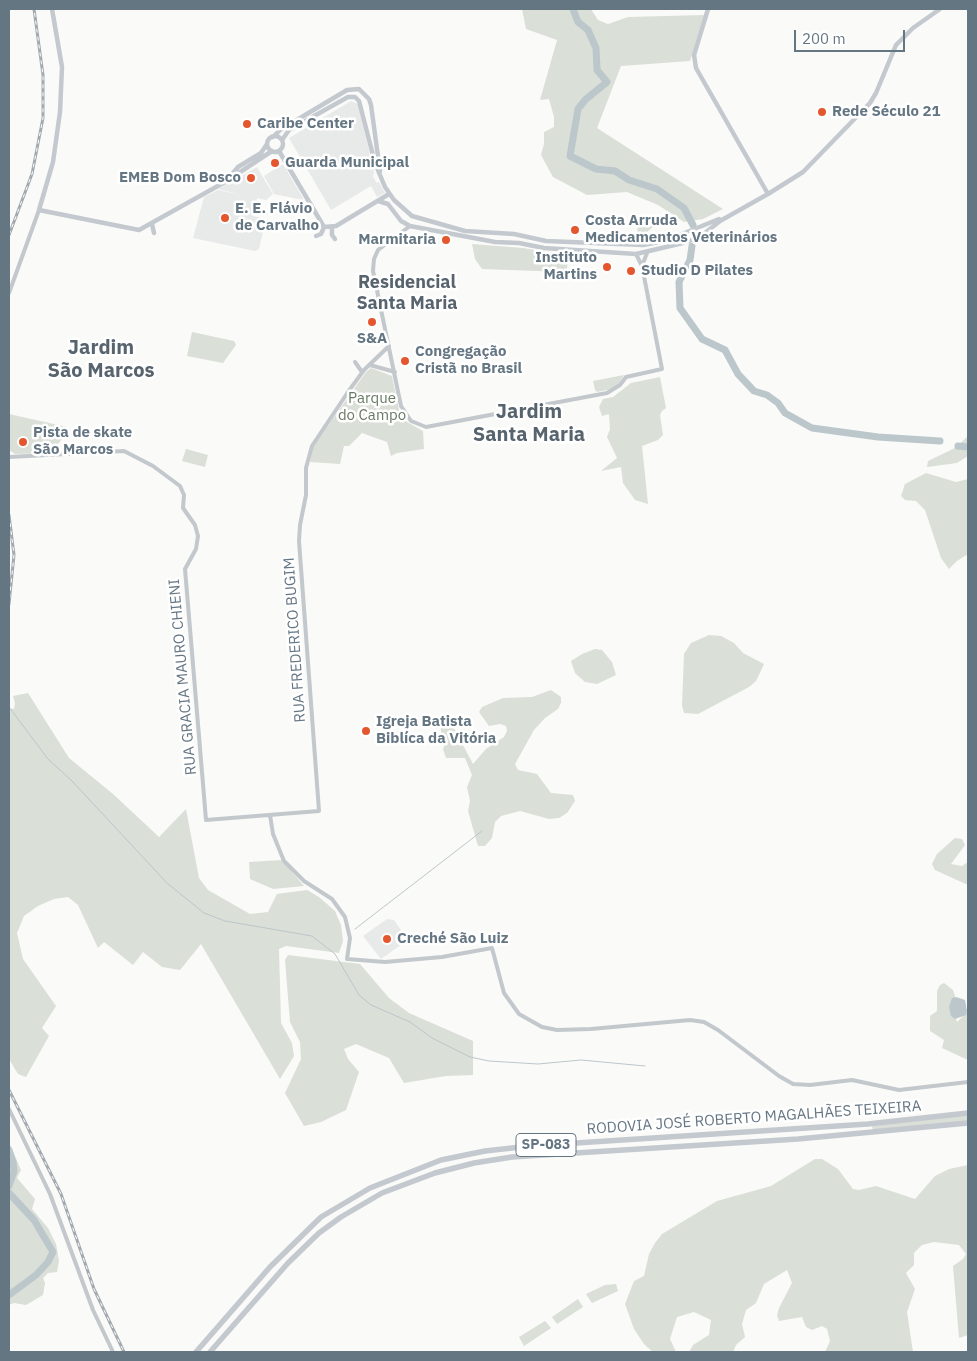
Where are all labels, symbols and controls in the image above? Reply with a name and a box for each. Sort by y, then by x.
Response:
scale bar [797,20,908,52]
text: 200 m [802,29,846,48]
place label: Rede Século 21 [832,103,940,121]
marker: Rede Século 21 [816,106,828,118]
place label: Caribe Center [257,115,354,133]
marker: Caribe Center [241,118,253,130]
place label: Guarda Municipal [285,154,409,172]
marker: Guarda Municipal [269,157,281,169]
place label: EMEB Dom Bosco [119,169,241,187]
marker: EMEB Dom Bosco [245,172,257,184]
place label: E. E. Flávio de Carvalho [235,200,319,235]
marker: E. E. Flávio de Carvalho [219,212,231,224]
place label: Costa Arruda Medicamentos Veterinários [585,212,777,247]
marker: Costa Arruda Medicamentos Veterinários [569,224,581,236]
place label: Marmitaria [358,231,436,249]
marker: Marmitaria [440,234,452,246]
place label: Instituto Martins [535,249,597,284]
marker: Instituto Martins [601,261,613,273]
place label: Studio D Pilates [641,262,753,280]
marker: Studio D Pilates [625,265,637,277]
district label: Residencial Santa Maria [356,272,458,314]
marker: S&A [366,316,378,328]
place label: S&A [357,330,387,348]
district label: Jardim São Marcos [47,336,155,383]
place label: Congregação Cristã no Brasil [415,343,522,378]
marker: Congregação Cristã no Brasil [399,355,411,367]
park label: Parque do Campo [338,390,406,425]
district label: Jardim Santa Maria [473,400,585,447]
place label: Pista de skate São Marcos [33,424,132,459]
marker: Pista de skate São Marcos [17,436,29,448]
street label: RUA FREDERICO BUGIM [280,557,310,723]
street label: RUA GRACIA MAURO CHIENI [165,578,201,776]
place label: Igreja Batista Biblíca da Vitória [376,713,496,748]
marker: Igreja Batista Biblíca da Vitória [360,725,372,737]
place label: Creché São Luiz [397,930,509,948]
marker: Creché São Luiz [381,933,393,945]
street label: RODOVIA JOSÉ ROBERTO MAGALHÃES TEIXEIRA [586,1097,922,1139]
road number: SP-083 [516,1134,576,1156]

